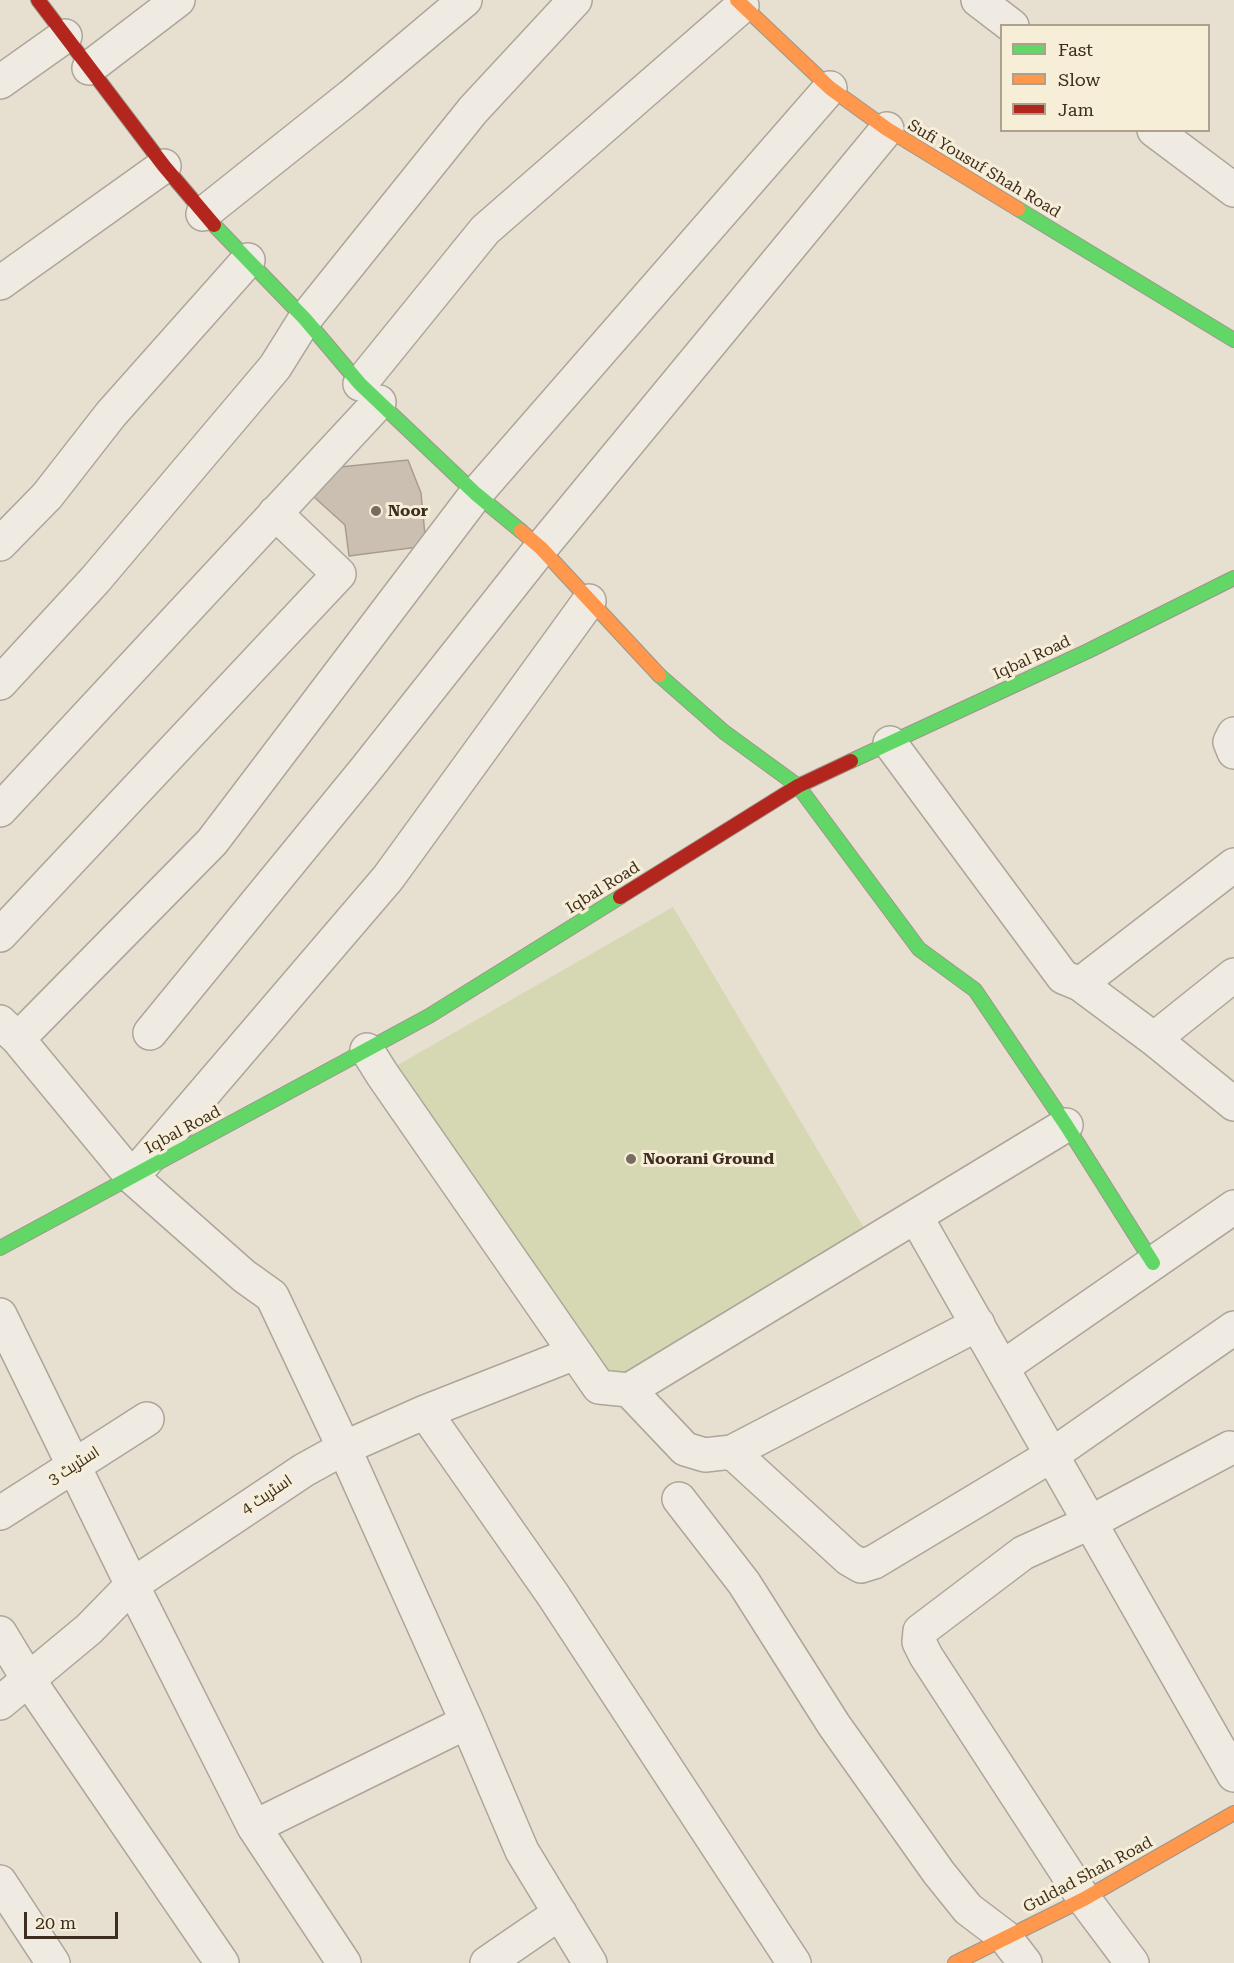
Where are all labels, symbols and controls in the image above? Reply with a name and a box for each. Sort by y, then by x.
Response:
legend [1000,24,1210,132]
text: Fast [1058,39,1093,60]
text: Slow [1058,69,1100,90]
text: Jam [1058,99,1094,120]
street label: Sufi Yousuf Shah Road [904,116,1064,222]
place label: Noor [388,501,428,521]
marker: Noor [369,504,383,518]
street label: Iqbal Road [990,632,1074,684]
street label: Iqbal Road [563,858,643,918]
street label: Iqbal Road [142,1102,224,1158]
place label: Noorani Ground [643,1149,774,1169]
marker: Noorani Ground [624,1152,638,1166]
street label: اسٹریٹ 3 [45,1442,103,1490]
street label: اسٹریٹ 4 [238,1471,296,1519]
street label: Guldad Shah Road [1020,1833,1156,1917]
scale bar [27,1900,122,1938]
text: 20 m [35,1912,76,1933]

